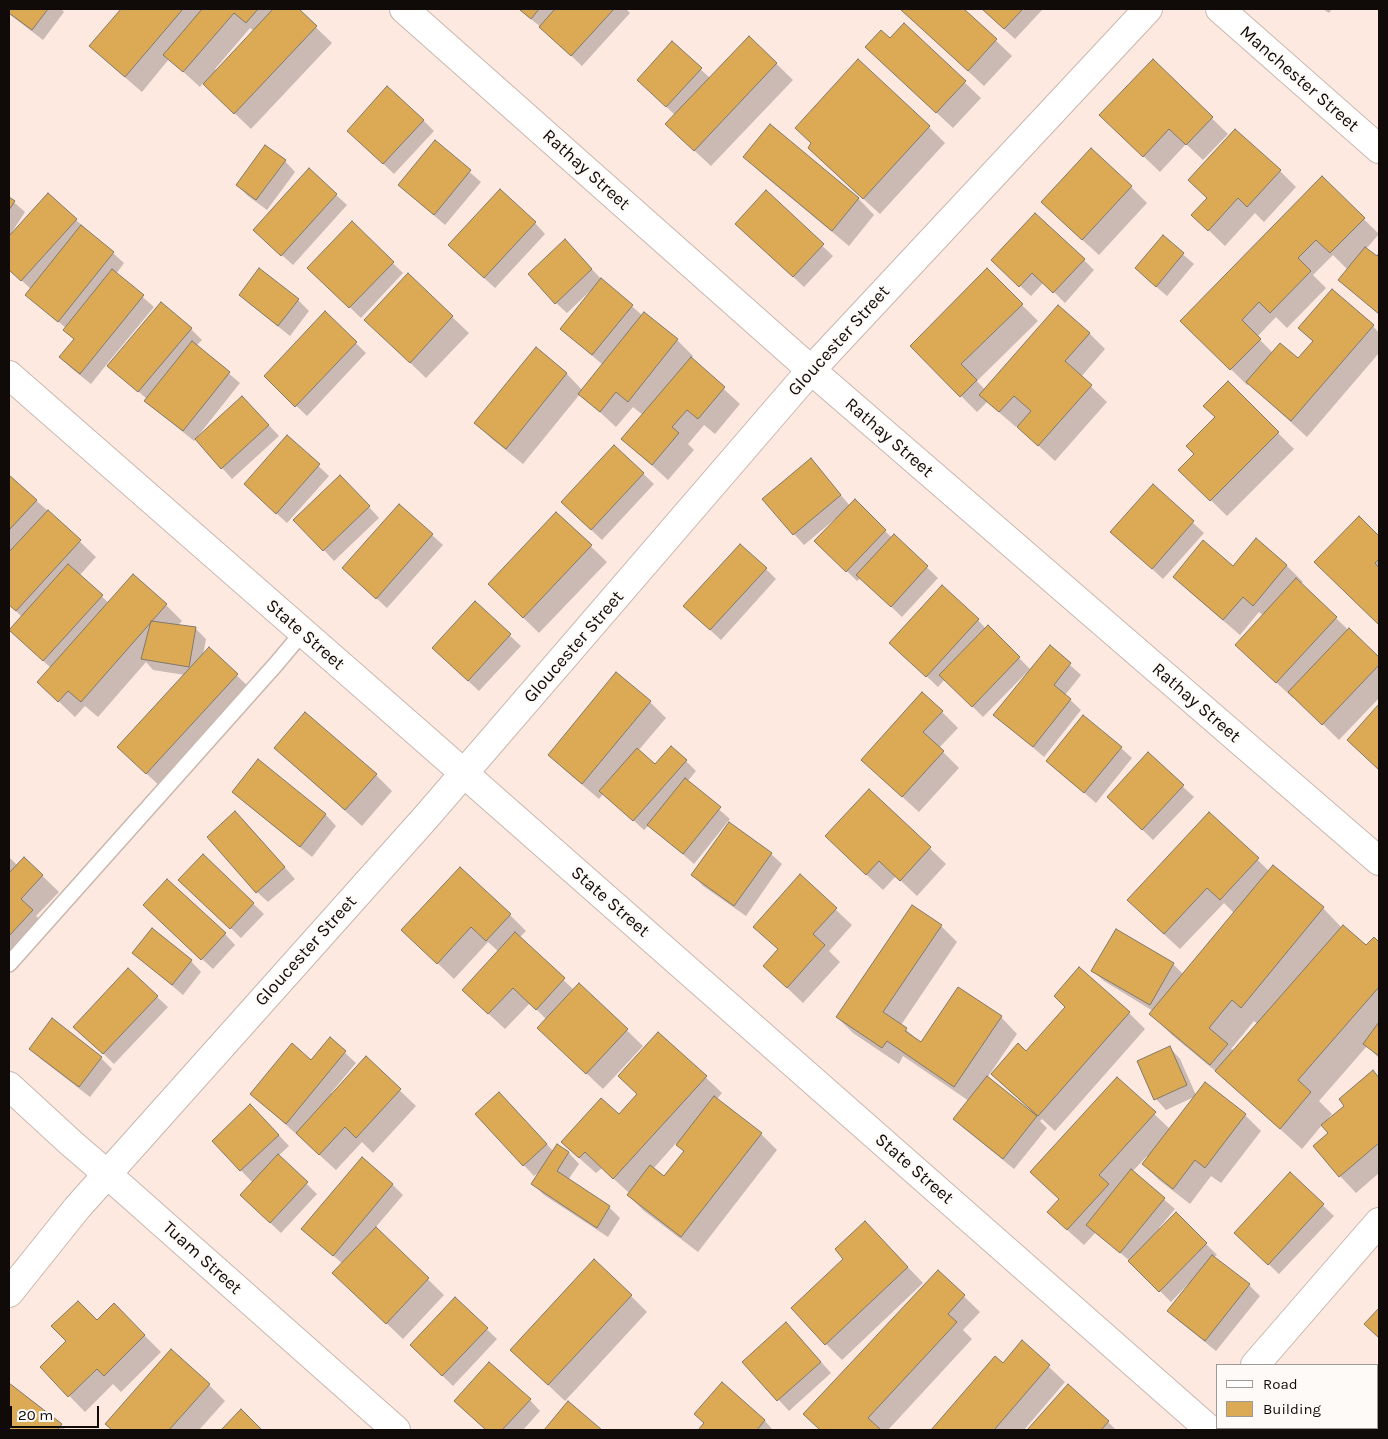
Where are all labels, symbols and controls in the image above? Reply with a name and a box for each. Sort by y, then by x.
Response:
street label: Manchester Street [1235,21,1363,137]
street label: Rathay Street [538,125,634,215]
street label: Gloucester Street [784,281,894,401]
street label: Rathay Street [840,394,938,482]
street label: Gloucester Street [519,586,629,708]
street label: State Street [261,595,349,675]
street label: Rathay Street [1147,659,1245,747]
street label: State Street [566,862,654,942]
street label: Gloucester Street [251,891,361,1011]
street label: State Street [870,1129,958,1209]
street label: Tuam Street [158,1217,246,1299]
legend [1216,1364,1378,1429]
text: Road [1263,1375,1298,1393]
scale bar [12,1396,101,1428]
text: Building [1263,1400,1321,1418]
text: 20 m [18,1406,53,1424]

